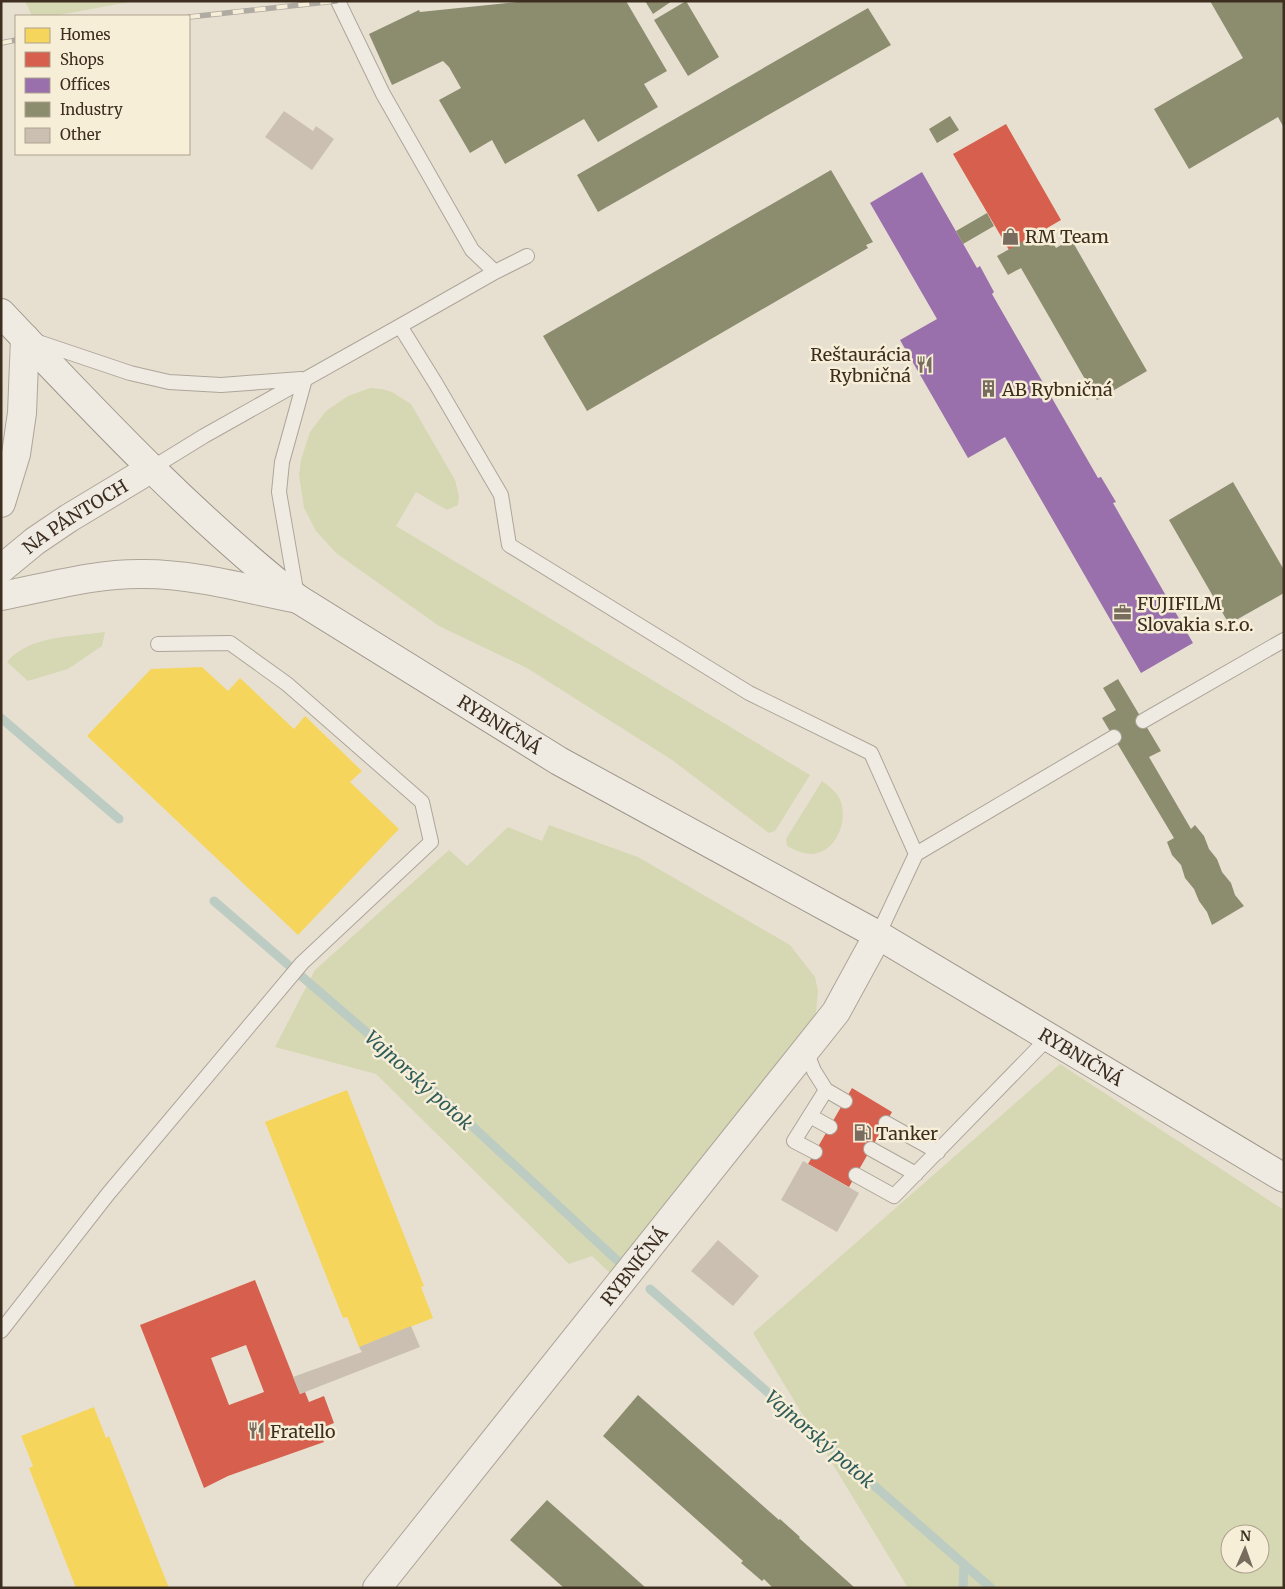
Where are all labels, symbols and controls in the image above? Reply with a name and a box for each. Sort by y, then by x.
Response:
legend [15,15,190,155]
text: Homes [60,25,111,44]
text: Shops [60,50,104,69]
text: Offices [60,75,110,94]
text: Industry [60,100,123,119]
text: Other [60,125,102,144]
place label: RM Team [1025,225,1109,248]
shop icon: RM Team [1001,226,1021,246]
place label: Reštaurácia Rybničná [810,343,911,387]
restaurant icon: Reštaurácia Rybničná [915,354,935,374]
place label: AB Rybničná [1001,378,1113,401]
building icon: AB Rybničná [978,379,998,399]
street label: NA PÁNTOCH [17,474,132,558]
place label: FUJIFILM Slovakia s.r.o. [1137,592,1254,636]
office icon: FUJIFILM Slovakia s.r.o. [1113,603,1133,623]
street label: RYBNIČNÁ [454,690,546,759]
street label: RYBNIČNÁ [1035,1023,1128,1091]
water label: Vajnorský potok [360,1025,479,1135]
place label: Tanker [876,1122,938,1145]
fuel station icon: Tanker [852,1123,872,1143]
street label: RYBNIČNÁ [595,1222,672,1310]
water label: Vajnorský potok [760,1385,880,1494]
place label: Fratello [270,1420,336,1443]
restaurant icon: Fratello [246,1421,266,1441]
north arrow [1220,1524,1270,1574]
text: N [1240,1527,1251,1545]

